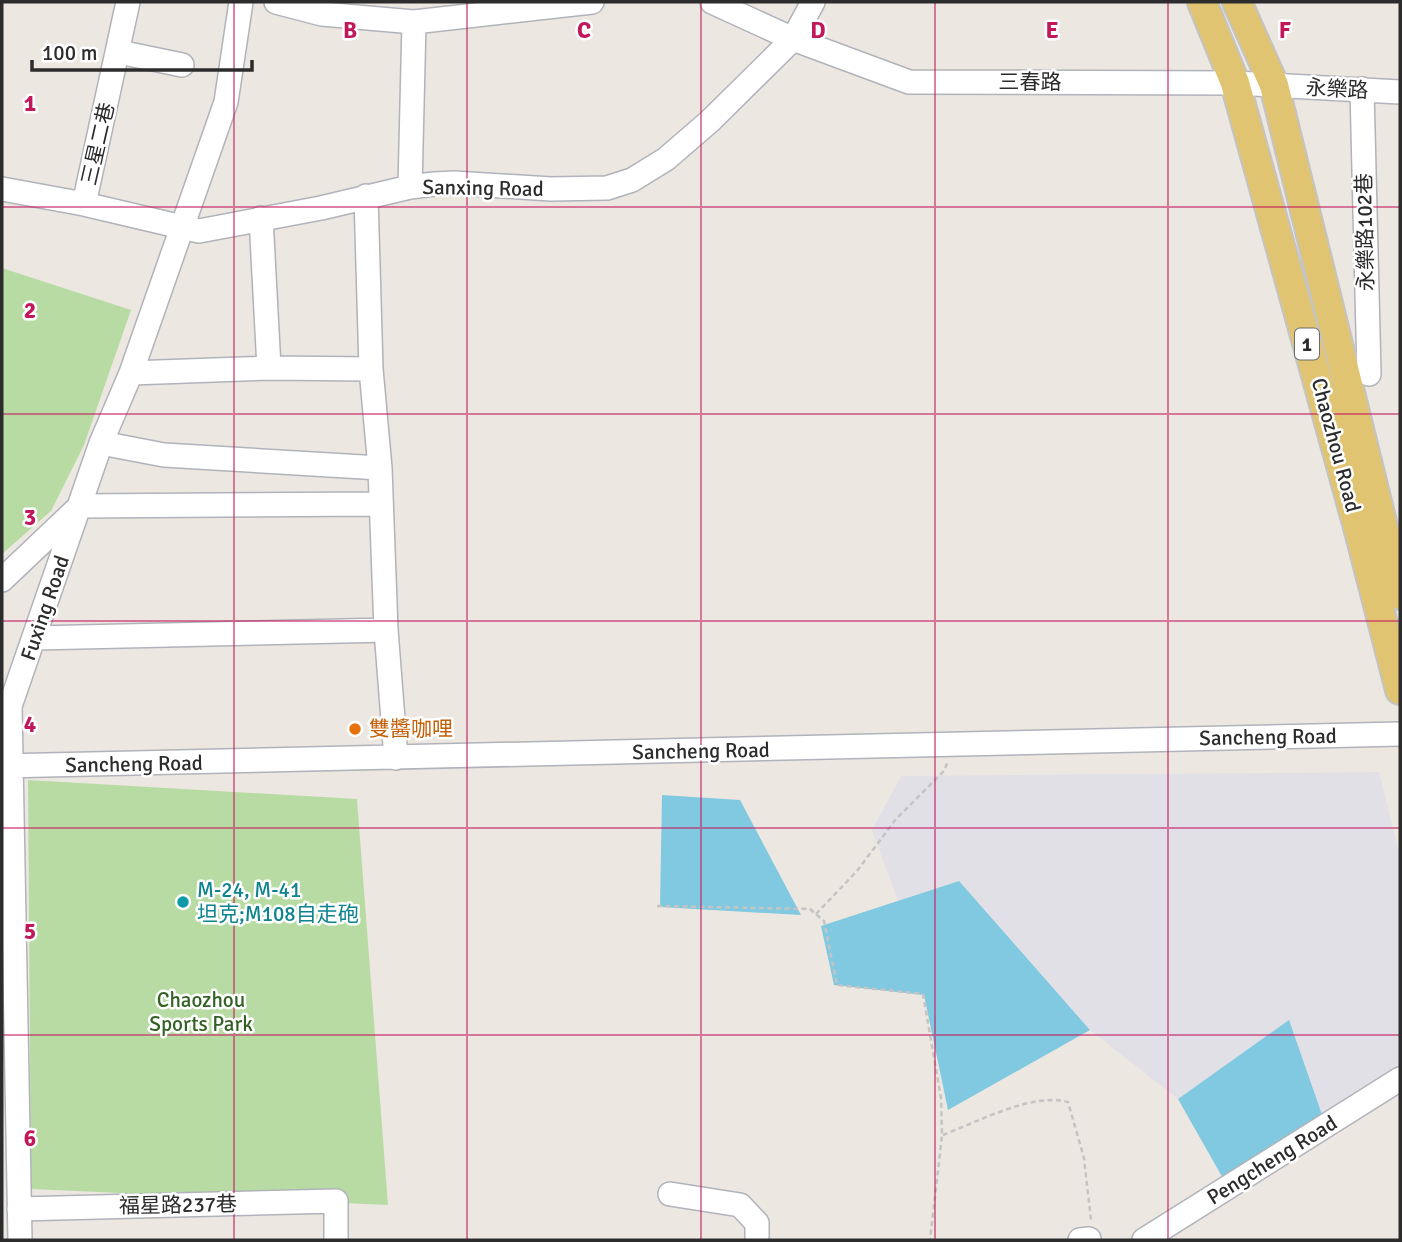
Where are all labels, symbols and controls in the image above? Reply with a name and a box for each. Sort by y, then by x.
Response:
text: B [343,16,357,45]
text: C [577,16,591,45]
text: D [810,16,826,45]
text: E [1045,16,1059,45]
text: F [1279,16,1291,45]
scale bar [32,28,252,72]
text: 100 m [42,40,97,66]
street label: 三春路 [999,69,1062,95]
street label: 永樂路 [1305,74,1369,104]
text: 1 [24,89,36,118]
street label: 三星二巷 [76,100,120,188]
street label: 永樂路102巷 [1351,173,1379,291]
street label: Sanxing Road [422,174,544,202]
text: 2 [24,296,36,325]
road number: 1 [1295,328,1319,360]
street label: Chaozhou Road [1306,375,1366,515]
text: 3 [24,503,36,532]
street label: Fuxing Road [15,552,75,664]
text: 4 [24,710,36,739]
place label: 雙醬咖哩 [369,716,453,742]
marker: 雙醬咖哩 [347,721,363,737]
street label: Sancheng Road [1199,723,1337,751]
street label: Sancheng Road [632,737,770,765]
street label: Sancheng Road [65,750,203,778]
place label: M-24, M-41 坦克;M108自走砲 [197,877,359,927]
marker: M-24, M-41 坦克;M108自走砲 [175,894,191,910]
text: 5 [24,917,36,946]
park label: Chaozhou Sports Park [149,987,253,1037]
street label: Pengcheng Road [1202,1110,1342,1210]
text: 6 [24,1124,36,1153]
street label: 福星路237巷 [119,1191,237,1219]

